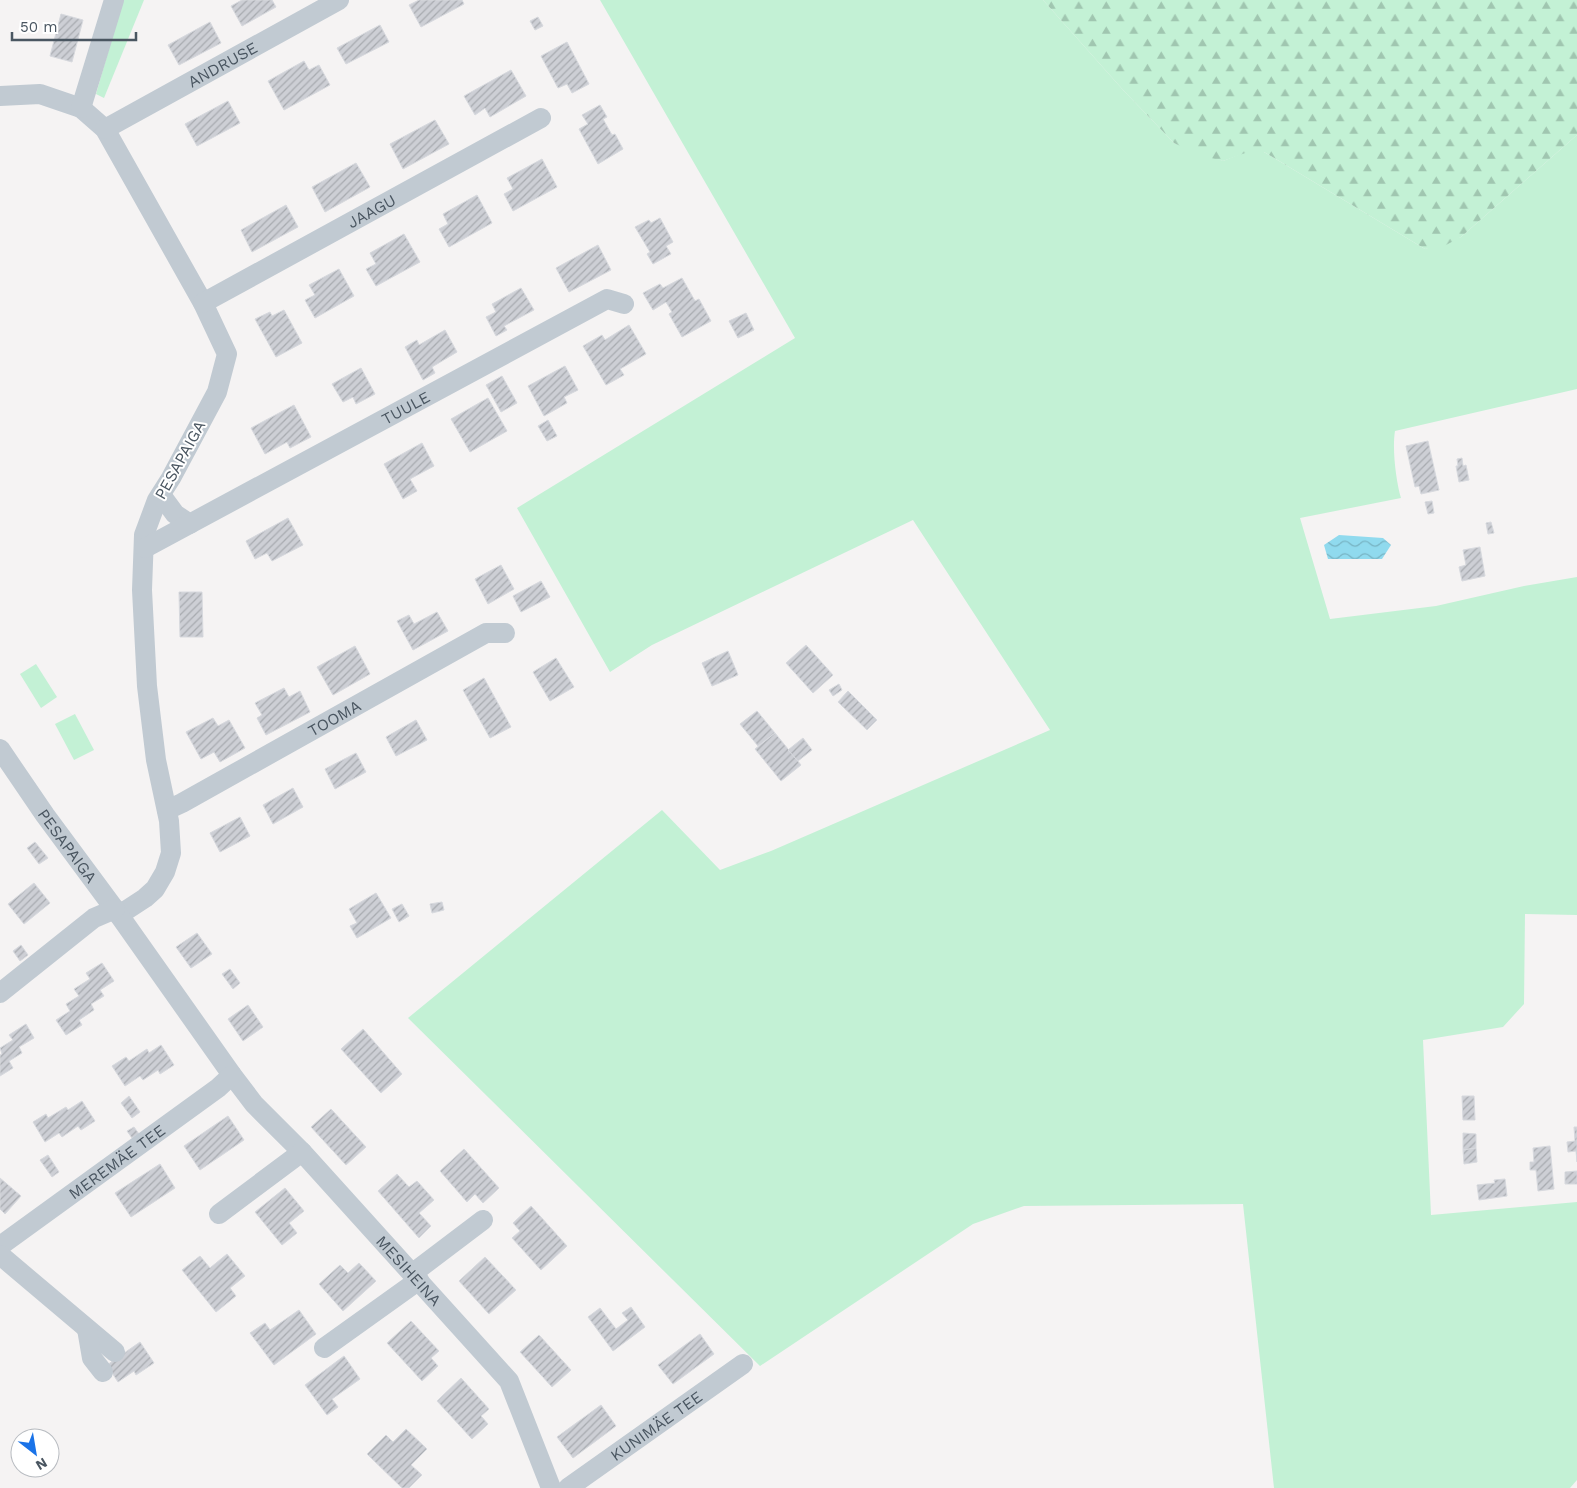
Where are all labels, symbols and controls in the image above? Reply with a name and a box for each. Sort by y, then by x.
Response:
scale bar [12,10,136,42]
text: 50 m [20,18,57,36]
street label: ANDRUSE [184,38,260,91]
street label: JAAGU [344,190,399,232]
street label: TUULE [378,387,433,428]
street label: PESAPAIGA [151,417,210,503]
street label: TOOMA [305,695,364,740]
street label: PESAPAIGA [34,805,101,887]
street label: MEREMÄE TEE [65,1120,168,1203]
street label: MESIHEINA [372,1231,446,1310]
street label: KUNIMÄE TEE [607,1387,706,1465]
north arrow [10,1428,60,1478]
text: N [33,1455,50,1474]

